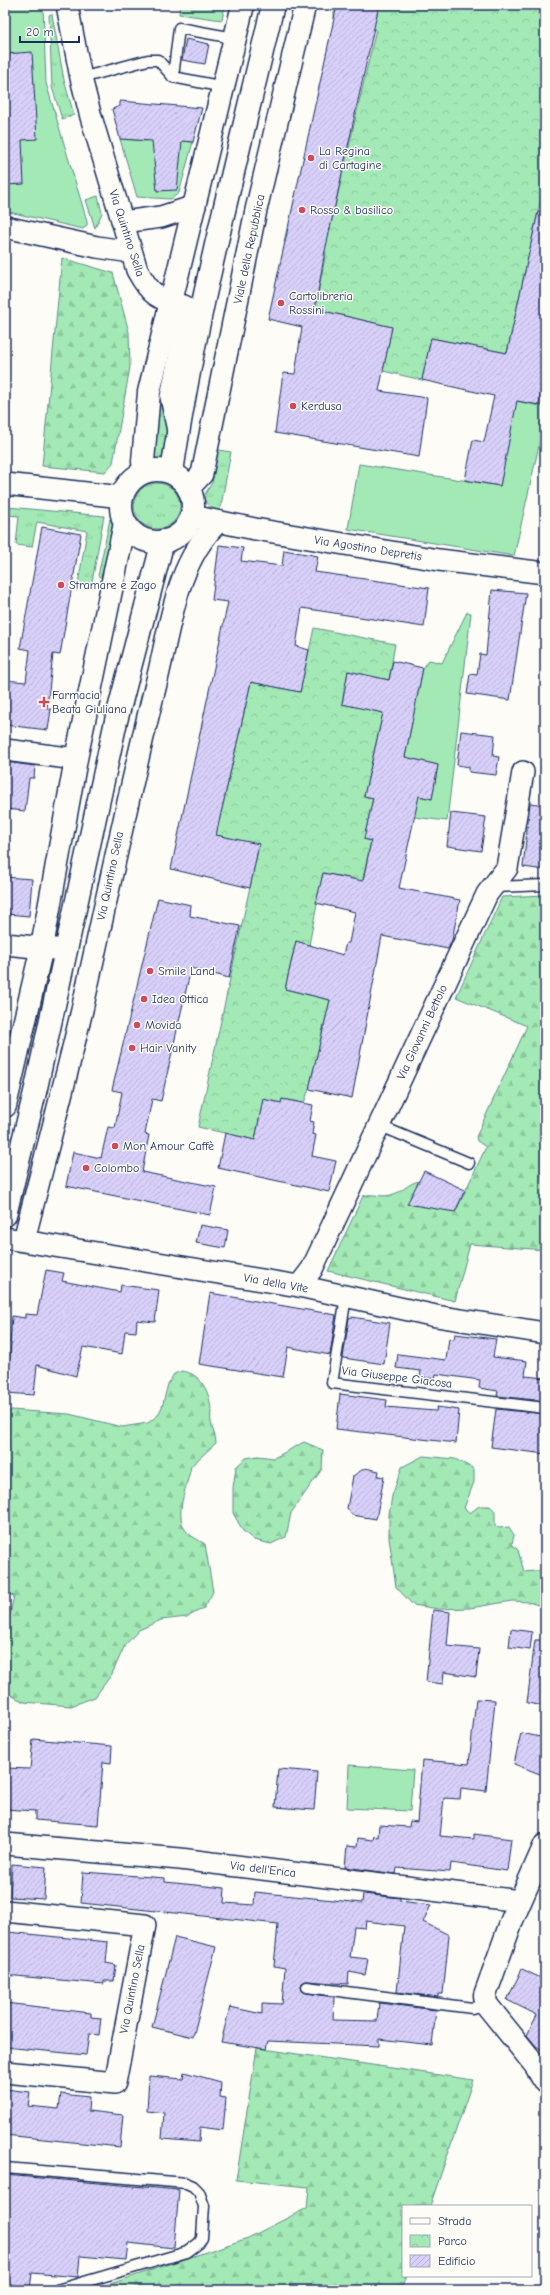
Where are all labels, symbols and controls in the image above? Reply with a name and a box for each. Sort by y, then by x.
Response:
scale bar [20,18,79,44]
text: 20 m [26,25,54,39]
place label: La Regina di Cartagine [319,144,381,172]
marker: La Regina di Cartagine [306,153,316,163]
street label: Via Quintino Sella [106,188,148,278]
street label: Viale della Repubblica [231,193,267,305]
place label: Rosso & basilico [310,203,393,217]
marker: Rosso & basilico [297,205,307,215]
place label: Cartolibreria Rossini [289,289,353,317]
marker: Cartolibreria Rossini [276,298,286,308]
place label: Kerdusa [301,399,342,413]
marker: Kerdusa [288,401,298,411]
street label: Via Agostino Depretis [313,533,423,563]
place label: Stramare e Zago [69,578,156,592]
marker: Stramare e Zago [56,580,66,590]
place label: Farmacia Beata Giuliana [52,688,127,716]
marker: Farmacia Beata Giuliana [39,697,49,707]
street label: Via Quintino Sella [94,830,126,922]
place label: Smile Land [158,964,215,978]
marker: Smile Land [145,966,155,976]
street label: Via Giovanni Bettolo [394,982,450,1082]
place label: Idea Ottica [152,992,209,1006]
marker: Idea Ottica [139,994,149,1004]
place label: Movida [145,1018,182,1032]
marker: Movida [132,1020,142,1030]
place label: Hair Vanity [140,1041,197,1055]
marker: Hair Vanity [127,1043,137,1053]
place label: Mon Amour Caffè [123,1139,214,1153]
marker: Mon Amour Caffè [110,1141,120,1151]
place label: Colombo [94,1161,139,1175]
marker: Colombo [81,1163,91,1173]
street label: Via della Vite [243,1270,309,1296]
street label: Via Giuseppe Giacosa [341,1363,453,1391]
street label: Via dell'Erica [229,1858,297,1880]
street label: Via Quintino Sella [116,1943,148,2035]
legend [402,2205,532,2277]
text: Strada [438,2214,471,2228]
text: Parco [438,2234,467,2248]
text: Edificio [438,2254,475,2268]

